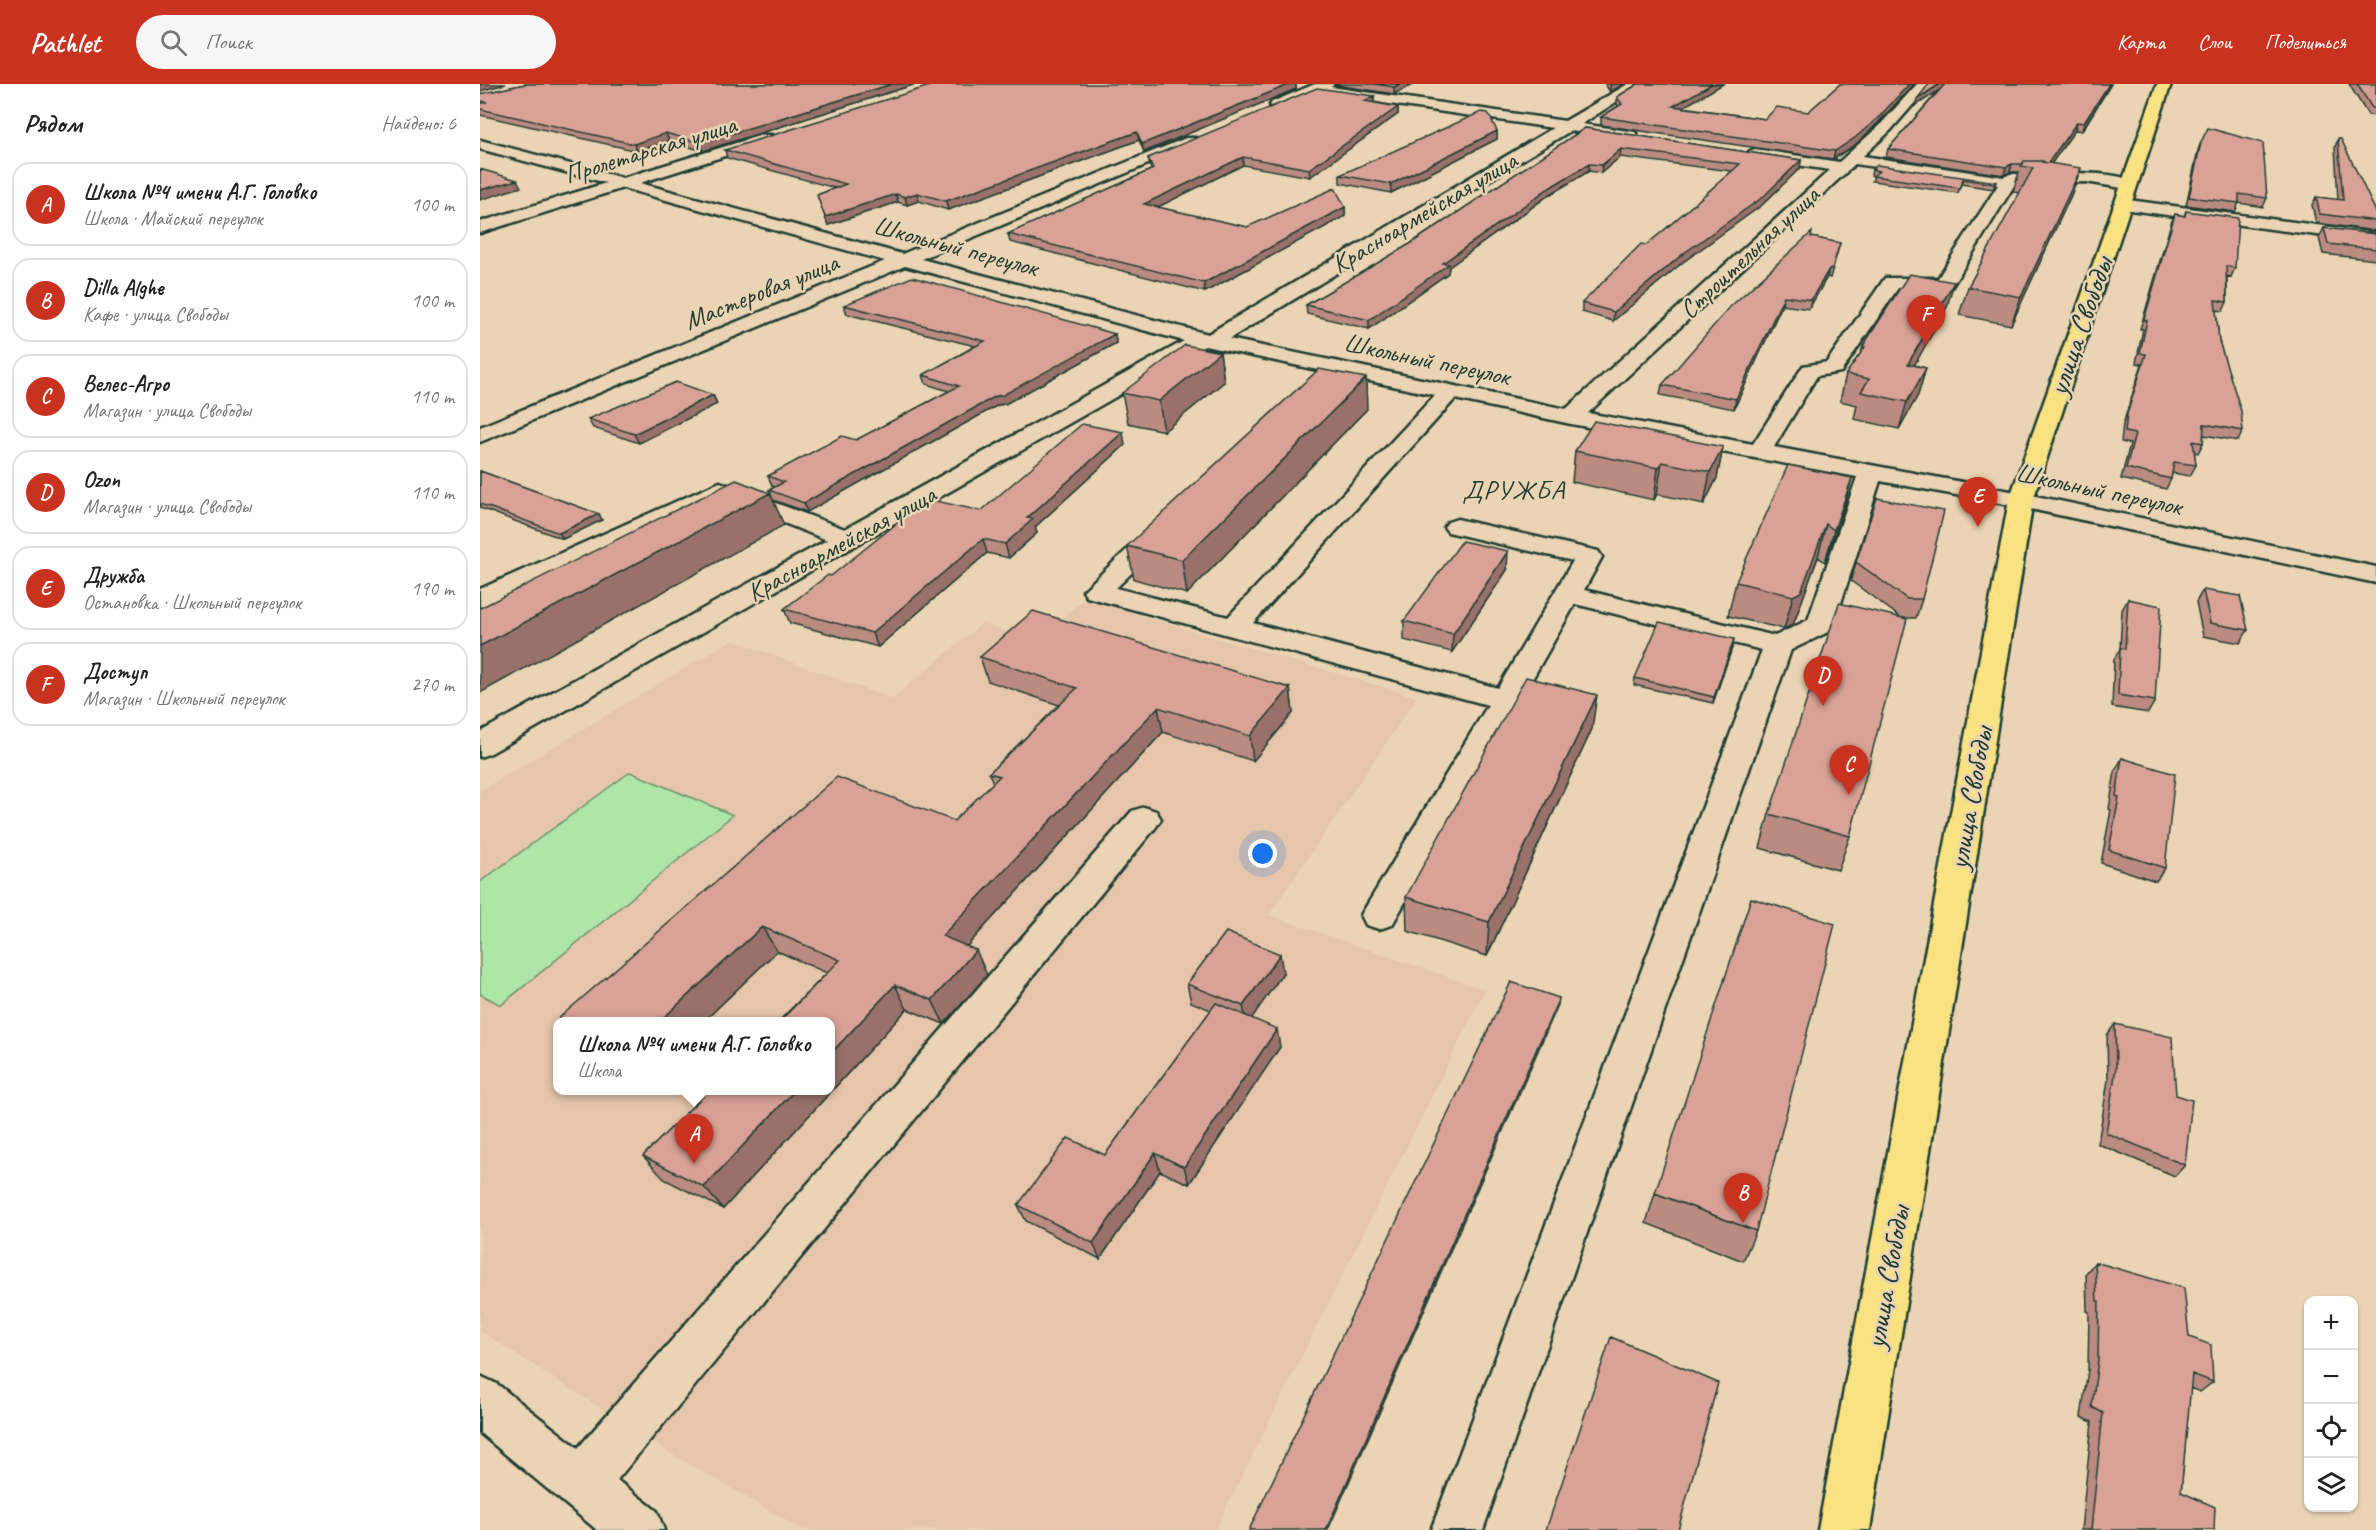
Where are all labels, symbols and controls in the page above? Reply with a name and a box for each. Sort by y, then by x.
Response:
search box [136,15,556,69]
text: Pathlet [30,25,100,60]
icon: search [157,26,190,59]
text: Поиск [205,28,252,56]
text: Карта [2117,29,2165,55]
text: Слои [2198,29,2232,55]
text: Поделиться [2265,29,2346,55]
text: Рядом [24,107,82,140]
street label: Пролетарская улица [560,107,741,191]
text: Найдено: 6 [381,111,456,136]
street label: Красноармейская улица [1325,143,1524,281]
text: Школа №4 имени А.Г. Головко [83,178,317,206]
street label: Строительная улица [1672,178,1827,326]
text: A [40,192,51,217]
text: 100 m [411,192,454,217]
text: Школа · Майский переулок [83,206,263,231]
street label: Школьный переулок [870,209,1044,285]
street label: Мастеровая улица [679,245,845,337]
street label: улица Свободы [2038,250,2122,402]
text: Dilla Alghe [83,274,163,302]
text: B [40,288,51,313]
text: 100 m [411,288,454,313]
pin: F [1906,296,1946,345]
text: Кафе · улица Свободы [83,302,228,327]
street label: Школьный переулок [1341,326,1515,394]
text: Велес-Агро [83,370,169,398]
text: C [41,384,50,409]
text: 110 m [411,384,454,409]
text: Магазин · улица Свободы [83,398,251,423]
street label: Школьный переулок [2013,456,2187,524]
text: Ozon [83,466,120,494]
district label: ДРУЖБА [1462,473,1566,507]
street label: Красноармейская улица [741,477,943,609]
pin: E [1958,478,1998,527]
text: D [40,480,51,505]
text: 110 m [411,480,454,505]
text: Магазин · улица Свободы [83,494,251,519]
text: Дружба [83,562,144,590]
text: E [40,576,51,601]
text: 190 m [411,576,454,601]
text: Остановка · Школьный переулок [83,590,301,615]
pin: D [1804,656,1842,706]
text: Доступ [83,658,147,686]
text: F [41,672,50,697]
text: 270 m [411,672,454,697]
text: Магазин · Школьный переулок [83,686,284,711]
street label: улица Свободы [1938,722,2002,874]
pin: C [1830,746,1868,795]
your location [1248,839,1277,868]
popup [553,1017,835,1095]
text: Школа №4 имени А.Г. Головко [577,1030,811,1058]
text: Школа [577,1058,621,1083]
pin: A [674,1114,714,1164]
pin: B [1724,1174,1762,1223]
street label: улица Свободы [1855,1201,1919,1353]
map controls [2304,1296,2358,1512]
button: + [2304,1296,2358,1350]
button: − [2304,1350,2358,1404]
button: locate [2304,1404,2358,1458]
button: layers [2304,1458,2358,1512]

